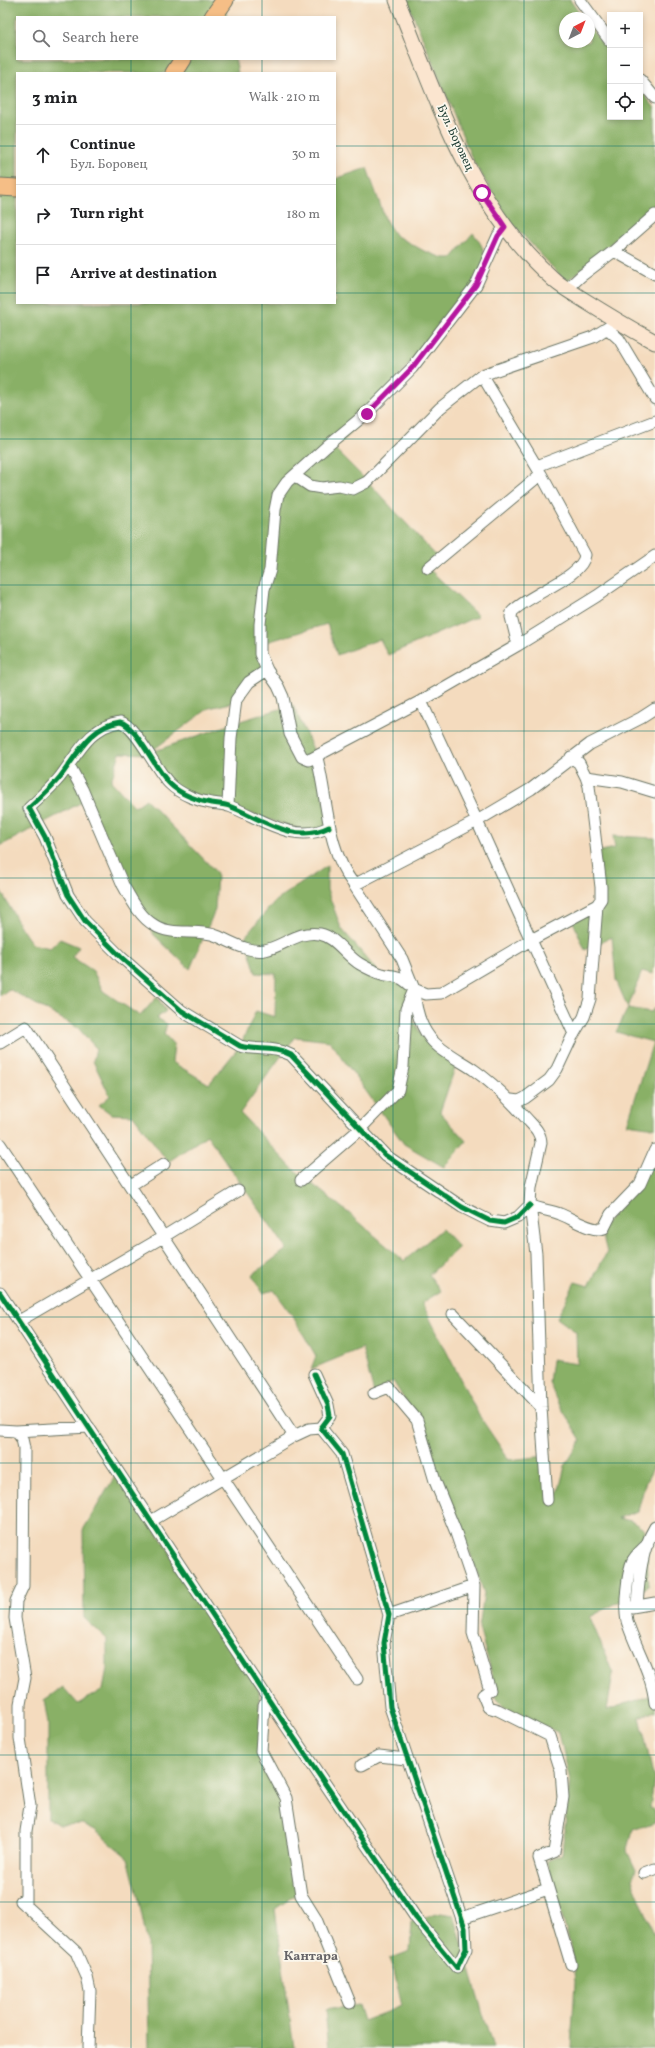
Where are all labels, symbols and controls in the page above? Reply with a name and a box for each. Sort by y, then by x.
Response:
north arrow [559,12,595,48]
map controls [607,12,643,120]
button: + [607,12,643,48]
search box [16,16,336,60]
icon: search [30,27,52,49]
text: Search here [62,28,139,49]
button: − [607,48,643,84]
button: locate [607,84,643,120]
text: 3 min [32,87,78,110]
text: Walk · 210 m [249,89,320,107]
street label: Бул. Боровец [433,102,478,174]
text: Continue [70,135,135,156]
icon: ahead [32,144,54,166]
text: 30 m [292,146,320,164]
text: Бул. Боровец [70,156,148,174]
route start [473,184,491,202]
icon: right [32,204,54,226]
text: Turn right [70,204,144,225]
text: 180 m [286,206,320,224]
icon: arrive [32,264,54,286]
text: Arrive at destination [70,264,217,285]
route end [358,405,376,423]
district label: Кантара [284,1948,338,1966]

